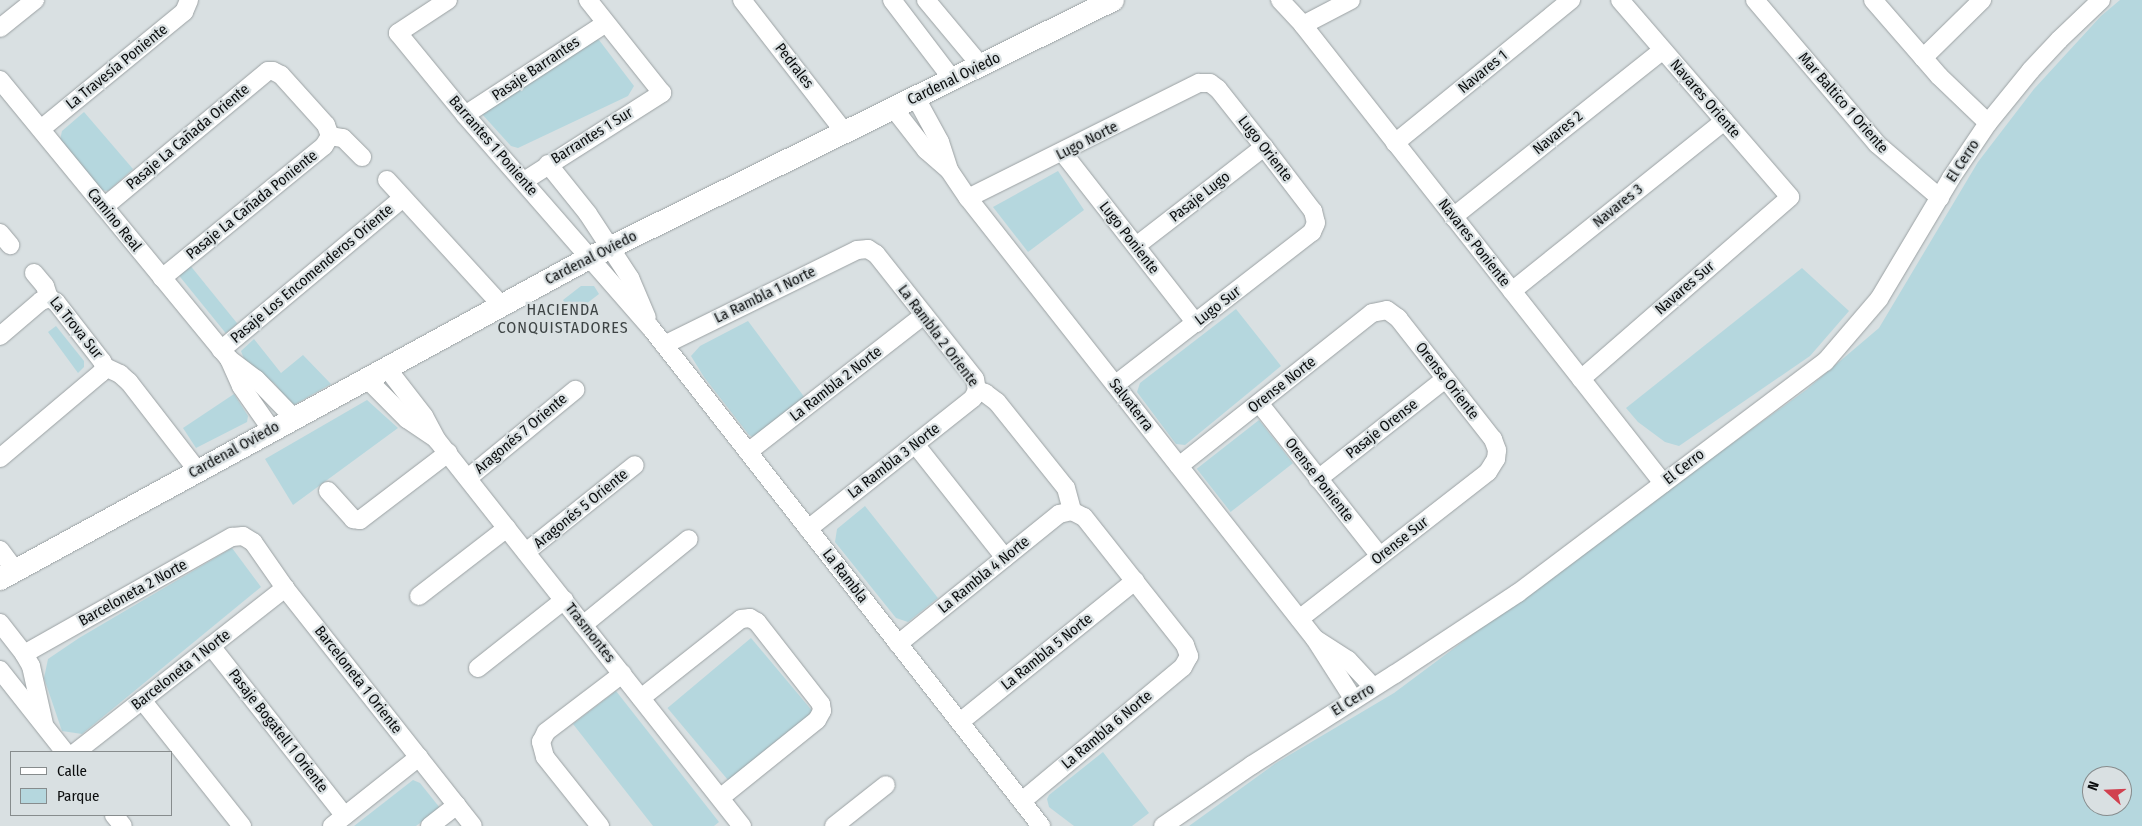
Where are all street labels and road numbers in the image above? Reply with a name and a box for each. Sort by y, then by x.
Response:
street label: La Travesía Poniente [63,21,171,113]
street label: Pasaje Barrantes [489,33,583,105]
street label: Pedrales [771,40,817,92]
street label: Navares 1 [1455,47,1511,97]
street label: Cardenal Oviedo [905,49,1003,109]
street label: Mar Baltico 1 Oriente [1794,49,1892,157]
street label: Navares Oriente [1666,56,1744,142]
street label: Pasaje La Cañada Oriente [123,80,253,194]
street label: Barrantes 1 Poniente [445,92,541,200]
street label: Barrantes 1 Sur [548,104,636,168]
street label: Navares 2 [1529,107,1587,159]
street label: Lugo Oriente [1234,113,1296,185]
street label: Lugo Norte [1053,118,1121,164]
street label: El Cerro [1943,136,1983,186]
street label: Pasaje La Cañada Poniente [183,147,321,263]
street label: Pasaje Lugo [1166,168,1234,226]
street label: Navares 3 [1589,180,1647,232]
street label: Camino Real [83,185,145,255]
street label: Navares Poniente [1434,195,1514,291]
street label: Lugo Poniente [1095,198,1163,278]
street label: Pasaje Los Encomenderos Oriente [227,201,397,347]
street label: Cardenal Oviedo [542,227,640,289]
street label: Navares Sur [1652,257,1718,319]
street label: La Rambla 1 Norte [711,263,819,327]
street label: La Rambla 2 Oriente [894,281,982,391]
street label: Lugo Sur [1192,283,1244,329]
street label: La Trova Sur [46,293,106,363]
street label: Orense Oriente [1411,339,1483,423]
street label: La Rambla 2 Norte [787,343,885,425]
street label: Orense Norte [1244,353,1320,417]
street label: Salvaterra [1105,375,1157,435]
street label: Aragonés 7 Oriente [471,390,571,478]
street label: Pasaje Orense [1343,395,1421,463]
street label: Cardenal Oviedo [186,418,282,482]
street label: La Rambla 3 Norte [844,420,944,502]
street label: Orense Poniente [1281,435,1357,525]
street label: El Cerro [1660,445,1708,489]
street label: Aragonés 5 Oriente [530,465,632,553]
street label: Orense Sur [1368,513,1432,569]
street label: La Rambla 4 Norte [935,533,1033,617]
street label: La Rambla [818,545,872,607]
street label: Barceloneta 2 Norte [76,556,190,630]
street label: Trasmontes [561,600,619,666]
street label: La Rambla 5 Norte [998,610,1096,694]
street label: Barceloneta 1 Oriente [310,622,406,738]
street label: Barceloneta 1 Norte [128,626,234,714]
street label: Pasaje Bogatell 1 Oriente [224,666,332,796]
street label: El Cerro [1328,680,1378,720]
street label: La Rambla 6 Norte [1058,687,1156,773]

